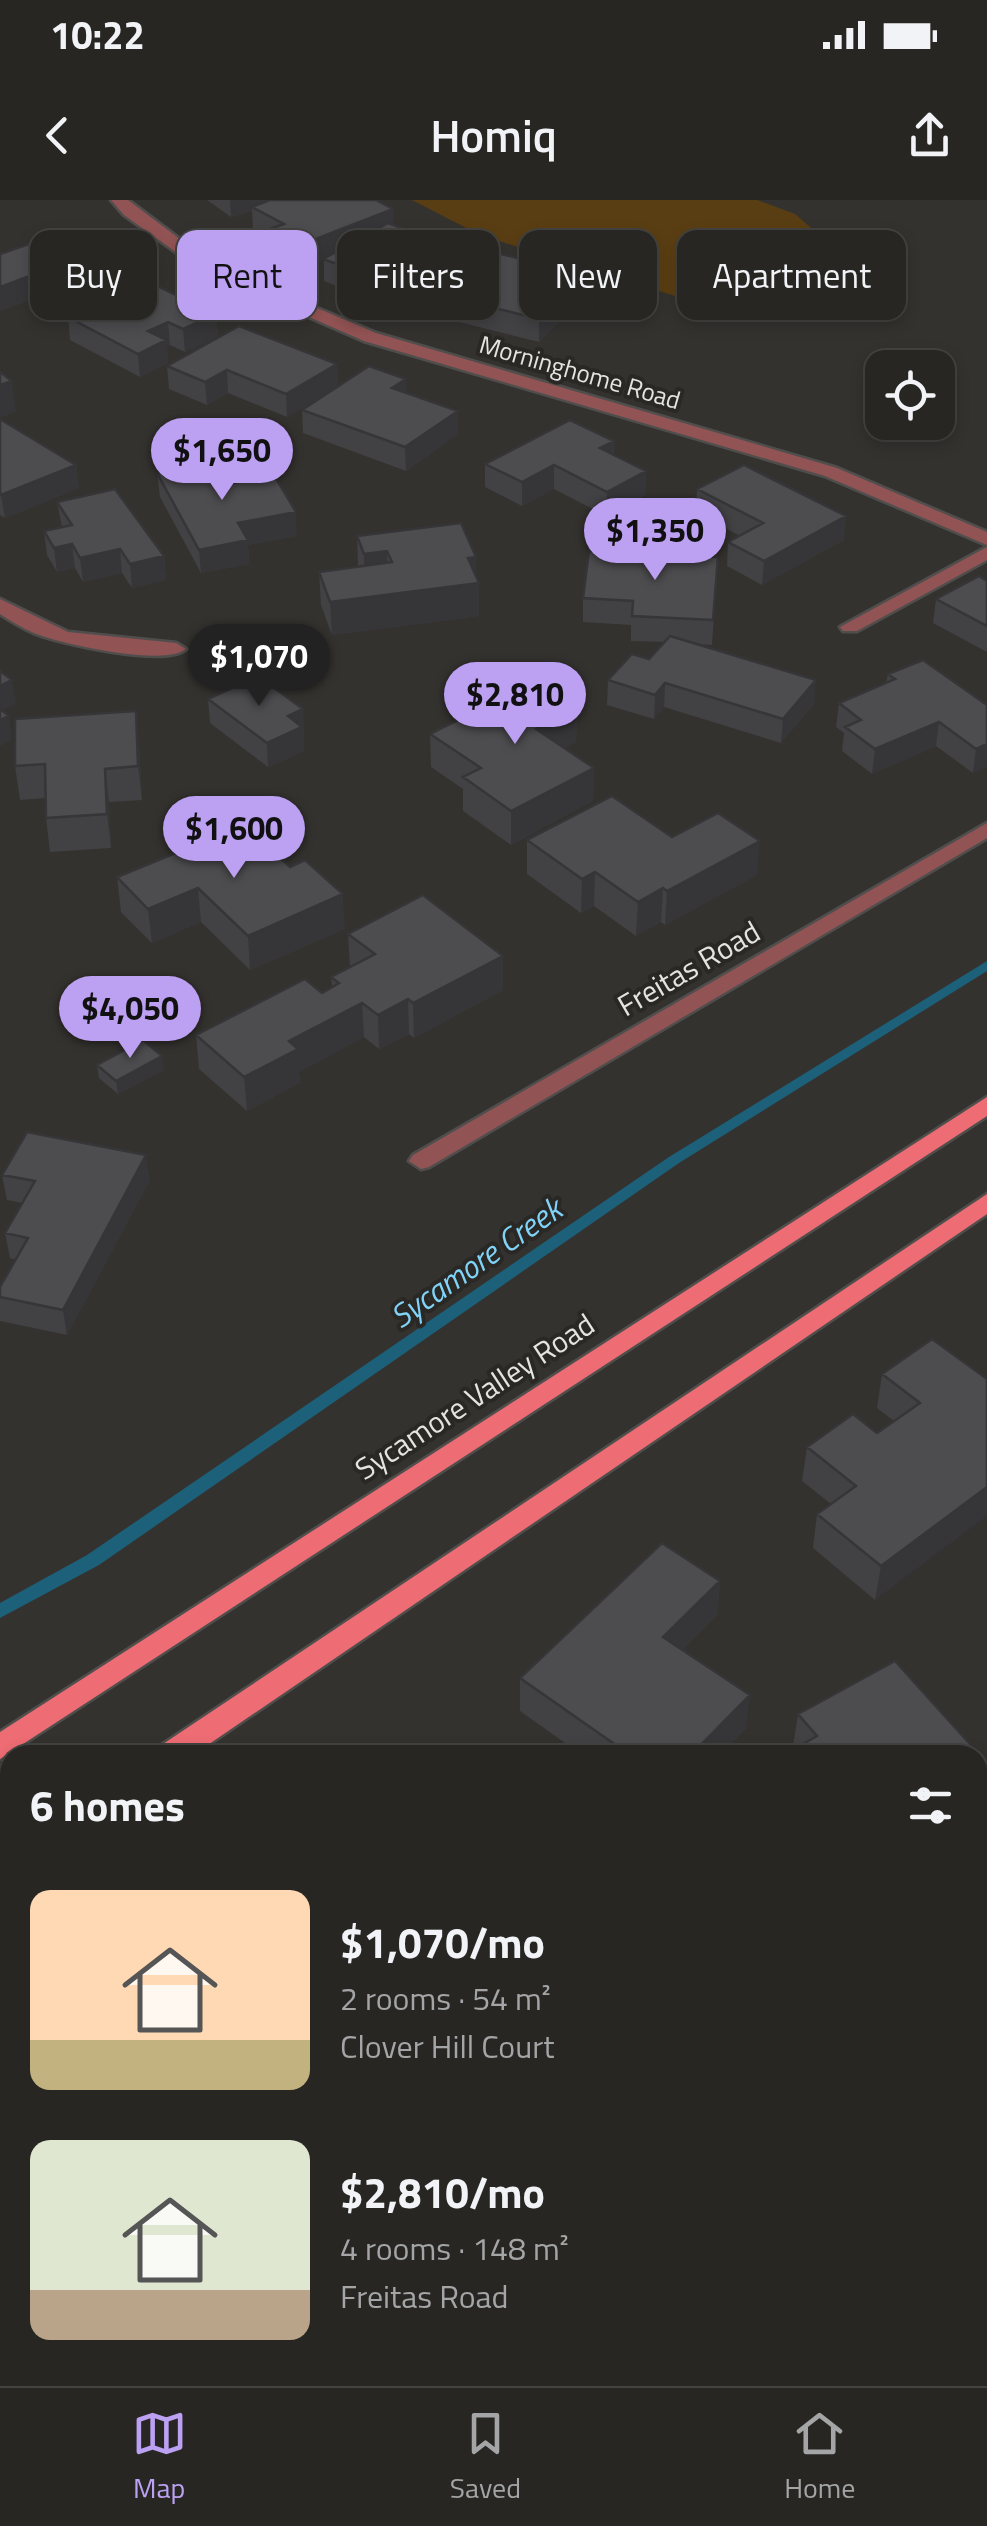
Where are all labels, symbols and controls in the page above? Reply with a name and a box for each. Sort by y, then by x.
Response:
text: 10:22 [50,6,145,64]
text: Homiq [430,101,557,169]
icon: back [30,108,85,163]
icon: share [902,108,957,163]
chip: Buy [30,230,157,320]
chip: Rent [177,230,317,320]
chip: Filters [337,230,499,320]
chip: New [519,230,657,320]
chip: Apartment [677,230,906,320]
street label: Morninghome Road [475,325,685,419]
map controls [865,350,955,440]
button: locate [865,350,955,440]
pin: $1,650 [141,418,303,503]
text: $1,650 [173,426,271,474]
pin: $1,350 [574,498,736,583]
text: $1,350 [606,506,704,554]
pin: $1,070 [178,624,340,709]
text: $1,070 [210,632,308,680]
pin: $2,810 [434,662,596,747]
text: $2,810 [466,670,564,718]
pin: $1,600 [153,796,315,881]
text: $1,600 [185,804,283,852]
street label: Freitas Road [609,909,768,1028]
pin: $4,050 [49,976,211,1061]
text: $4,050 [81,984,179,1032]
water label: Sycamore Creek [380,1183,574,1339]
street label: Sycamore Valley Road [346,1301,603,1491]
text: 6 homes [30,1773,185,1837]
icon: filters [903,1778,958,1833]
text: $1,070/mo [340,1910,545,1974]
icon: home [110,1930,230,2050]
text: 2 rooms · 54 m² [340,1974,551,2022]
text: Clover Hill Court [340,2022,555,2070]
text: $2,810/mo [340,2160,545,2224]
icon: home [110,2180,230,2300]
text: 4 rooms · 148 m² [340,2224,569,2272]
text: Freitas Road [340,2272,509,2320]
tab: Map [132,2406,187,2509]
tab: Saved [450,2406,521,2509]
tab: Home [784,2406,855,2509]

